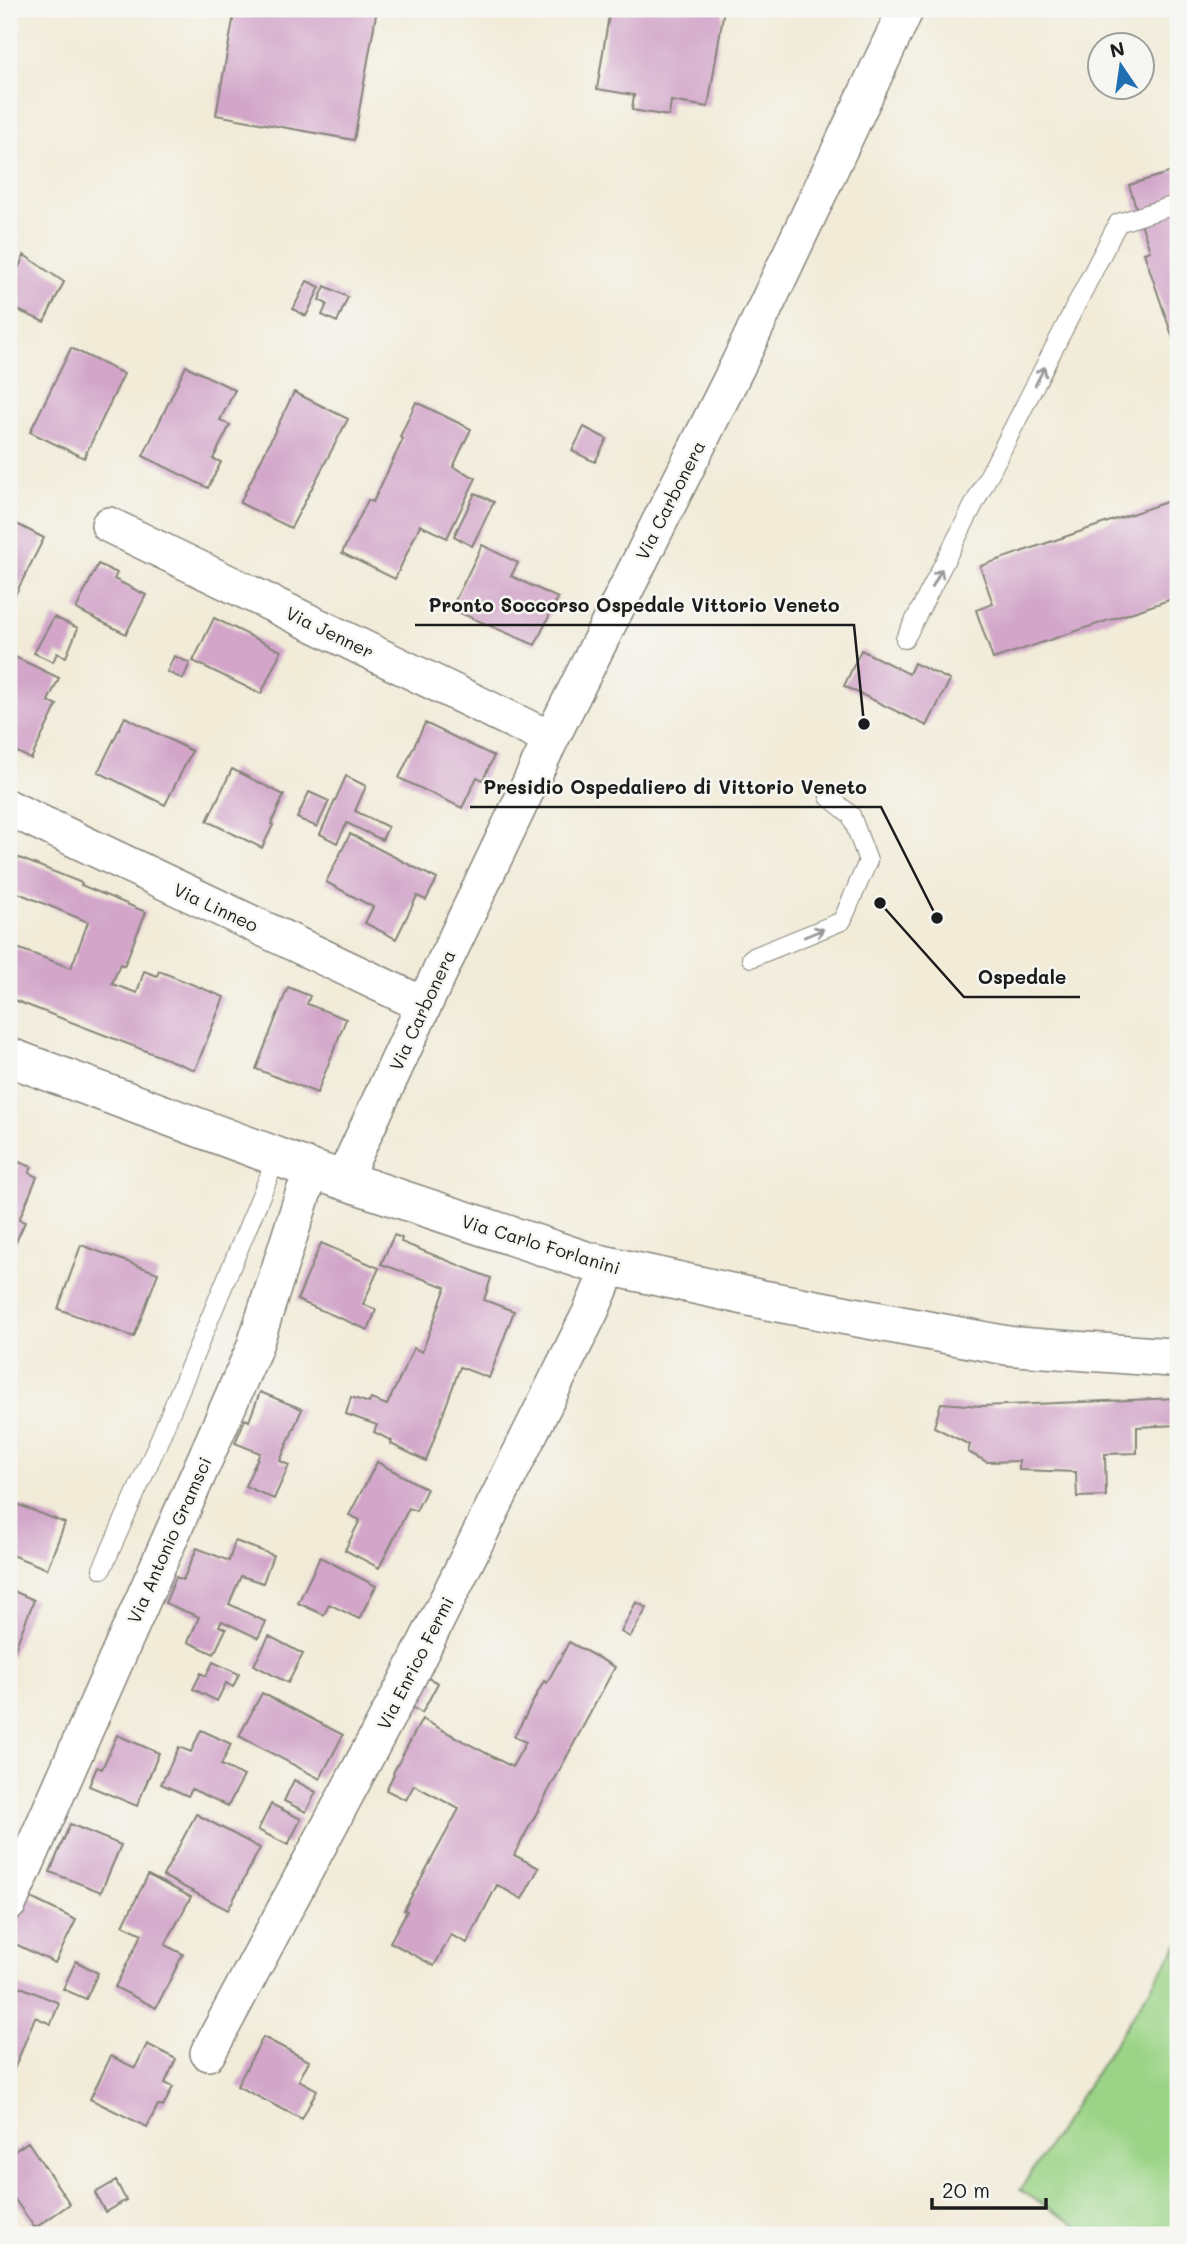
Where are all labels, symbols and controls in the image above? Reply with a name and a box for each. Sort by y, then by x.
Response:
north arrow [1086,32,1156,102]
text: N [1107,35,1127,63]
one-way arrow [1034,366,1048,386]
street label: Via Carbonera [630,436,710,564]
one-way arrow [930,568,944,589]
callout: Pronto Soccorso Ospedale Vittorio Veneto [415,585,854,625]
text: Pronto Soccorso Ospedale Vittorio Veneto [428,592,840,617]
street label: Via Jenner [282,600,378,664]
callout: Presidio Ospedaliero di Vittorio Veneto [470,767,881,807]
text: Presidio Ospedaliero di Vittorio Veneto [483,774,867,799]
street label: Via Linneo [170,877,263,937]
one-way arrow [803,925,825,938]
street label: Via Carbonera [384,946,460,1074]
callout: Ospedale [964,957,1080,997]
text: Ospedale [978,964,1066,989]
street label: Via Carlo Forlanini [459,1208,623,1280]
street label: Via Antonio Gramsci [121,1453,217,1627]
street label: Via Enrico Fermi [371,1593,459,1733]
scale bar [932,2167,1045,2211]
text: 20 m [942,2176,990,2203]

